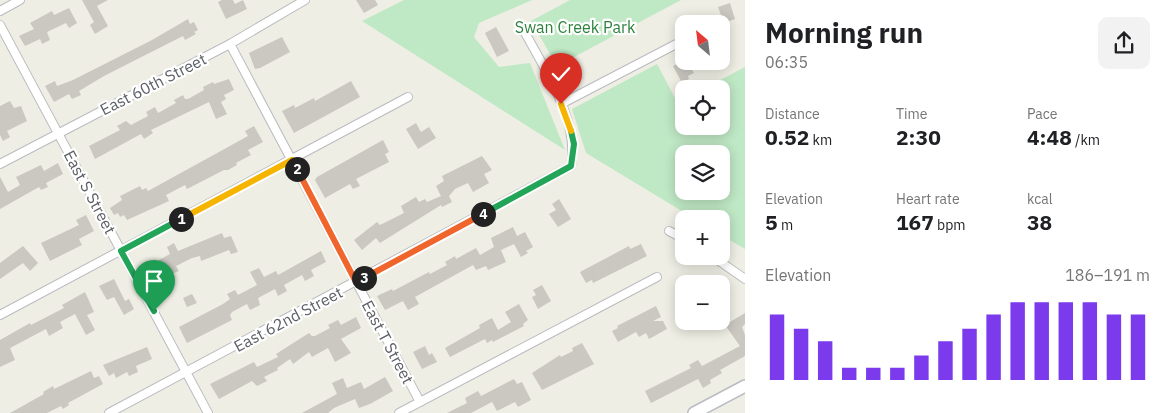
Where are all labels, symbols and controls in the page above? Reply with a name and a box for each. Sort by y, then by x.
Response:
text: Morning run [765,14,923,51]
north arrow [675,15,730,70]
map controls [675,15,730,330]
park label: Swan Creek Park [515,17,636,37]
button: share [1098,17,1150,69]
street label: East 60th Street [97,49,209,119]
text: 06:35 [765,52,808,72]
pin [540,53,582,104]
icon: check [547,60,575,88]
button: locate [675,80,730,135]
text: Distance [765,105,820,123]
text: Time [896,105,927,123]
text: Pace [1027,105,1057,123]
text: 0.52 [765,123,809,151]
text: 2:30 [896,123,941,151]
text: 4:48 [1027,123,1072,151]
text: km [809,131,832,149]
text: /km [1072,131,1100,149]
button: layers [675,145,730,200]
street label: East S Street [60,147,120,237]
pin: 2 [284,156,310,182]
text: 2 [293,160,302,178]
text: Elevation [765,190,823,208]
text: Heart rate [896,190,960,208]
text: kcal [1027,190,1052,208]
pin: 4 [470,202,496,226]
text: 4 [479,205,488,223]
pin: 1 [168,206,194,232]
text: 5 [765,208,778,236]
text: 167 [896,208,934,236]
text: 38 [1027,208,1052,236]
text: 1 [177,210,186,228]
button: + [675,210,730,265]
text: m [778,216,793,234]
text: bpm [934,216,966,234]
pin [133,260,175,311]
text: Elevation [765,265,831,285]
text: 186–191 m [1065,265,1150,285]
pin: 3 [352,266,376,290]
icon: arrive [140,267,168,295]
text: 3 [360,269,369,287]
button: − [675,275,730,330]
street label: East 62nd Street [230,282,346,356]
street label: East T Street [358,297,418,387]

